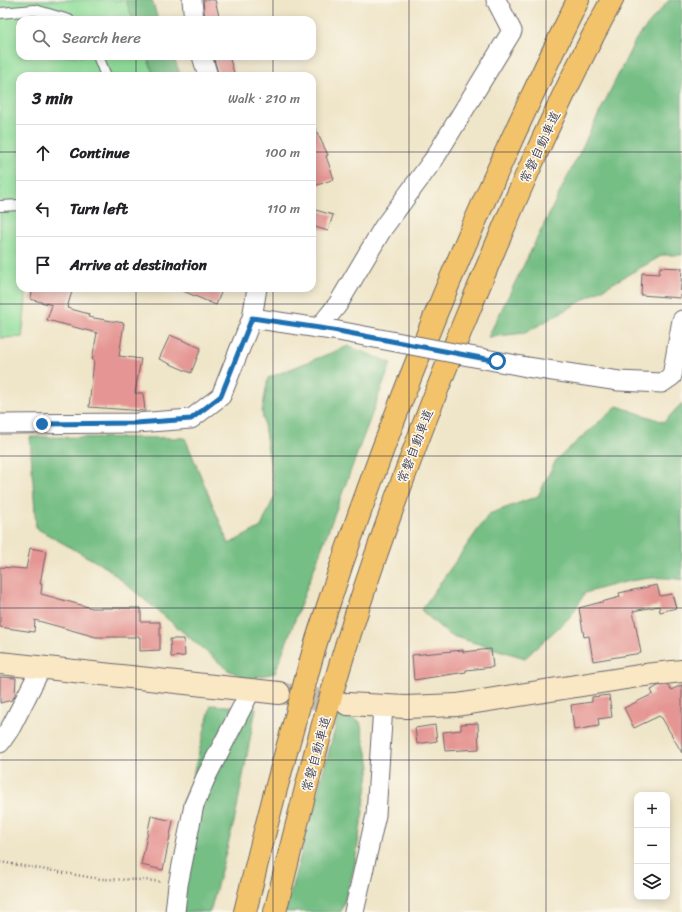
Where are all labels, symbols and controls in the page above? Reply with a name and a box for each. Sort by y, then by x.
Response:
search box [16,16,316,60]
text: Search here [62,25,141,51]
icon: search [30,27,52,49]
text: 3 min [32,83,73,113]
text: Walk · 210 m [228,87,300,110]
street label: 常磐自動車道 [513,107,567,187]
text: Continue [70,140,130,166]
text: 100 m [265,141,300,164]
icon: ahead [32,142,54,164]
text: Turn left [70,196,128,222]
text: 110 m [267,197,300,220]
icon: left [32,198,54,220]
text: Arrive at destination [70,252,207,278]
icon: arrive [32,254,54,276]
route start [488,352,506,370]
street label: 常磐自動車道 [390,405,440,487]
route end [33,415,51,433]
street label: 常磐自動車道 [295,713,337,795]
map controls [634,792,670,900]
button: + [634,792,670,828]
button: − [634,828,670,864]
button: layers [634,864,670,900]

